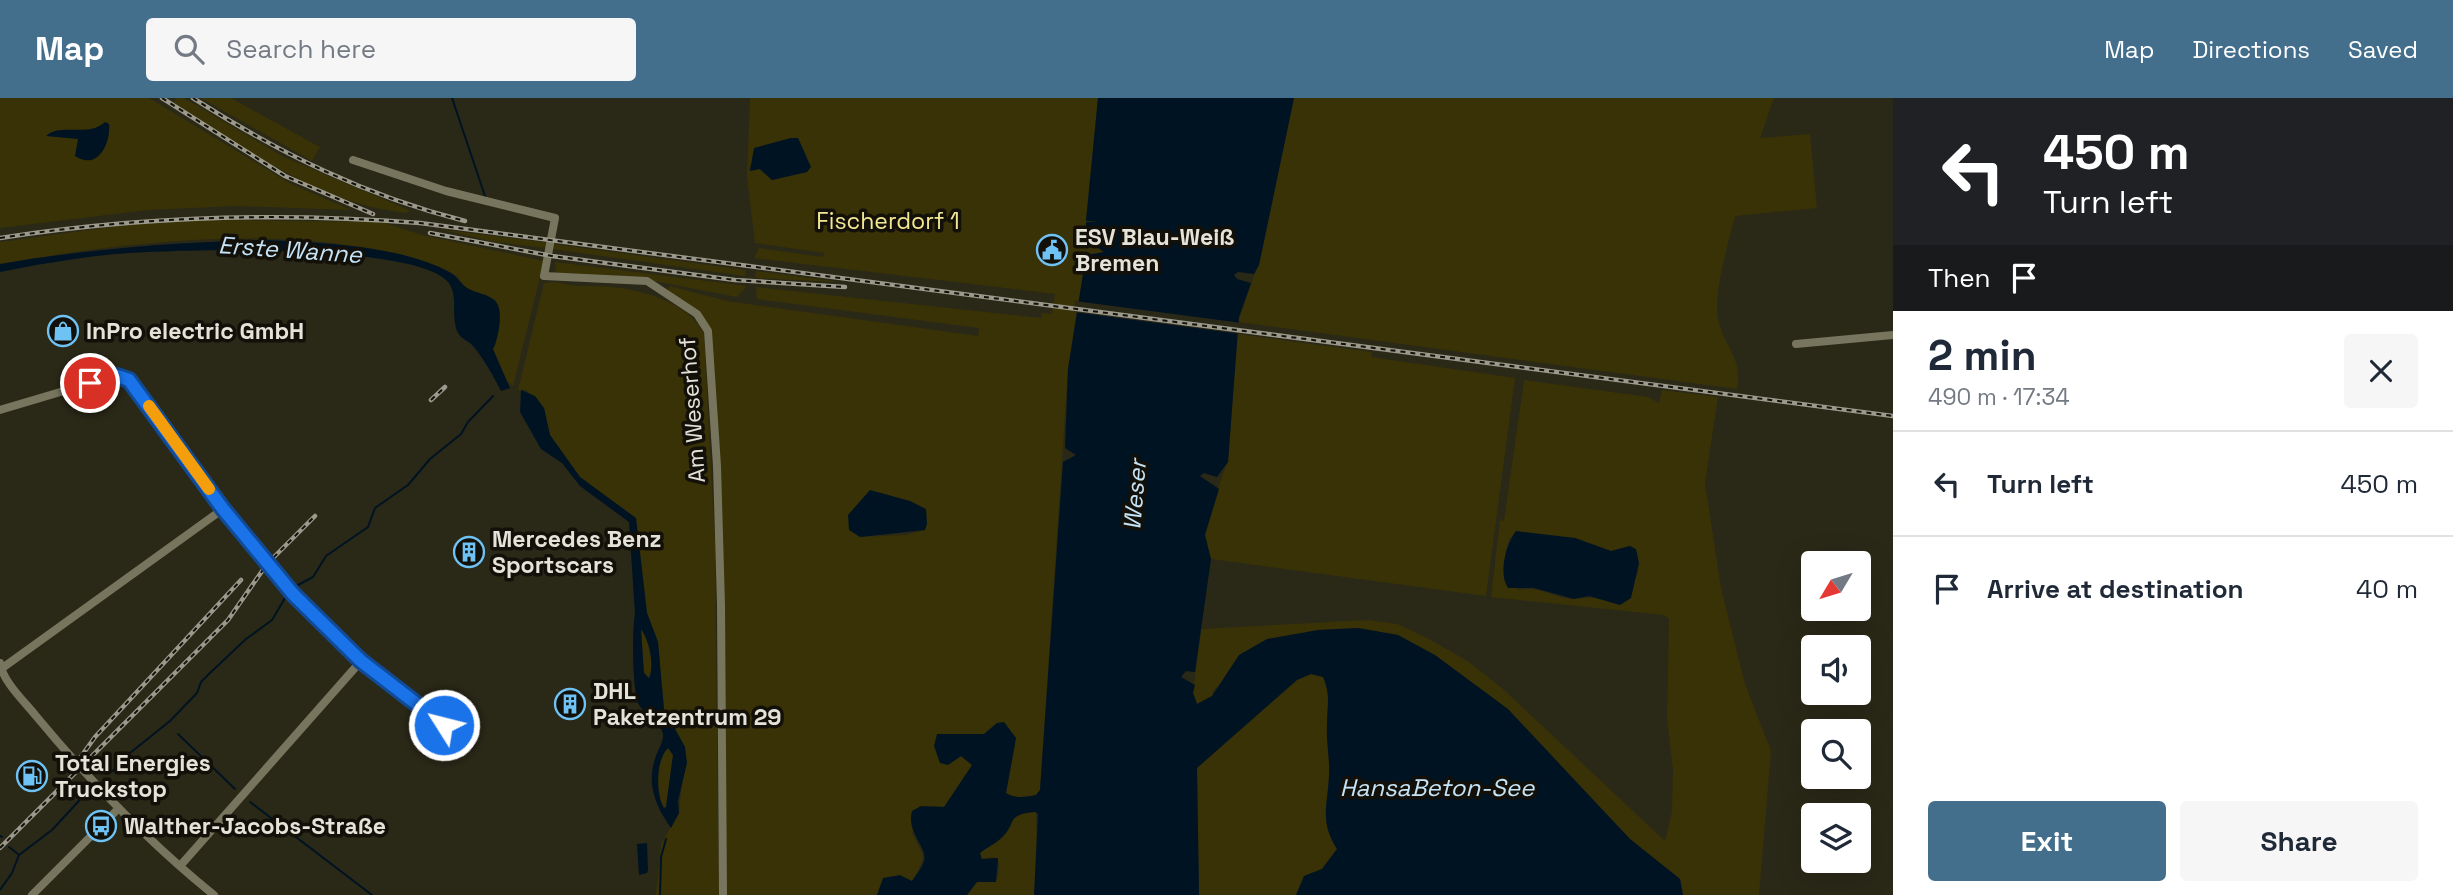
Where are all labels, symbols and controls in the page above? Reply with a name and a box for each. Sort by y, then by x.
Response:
search box [146,18,636,81]
text: Map [35,28,104,70]
icon: search [170,30,208,68]
text: Search here [226,32,376,66]
text: Map [2104,34,2154,65]
text: Directions [2192,34,2310,65]
text: Saved [2348,34,2418,65]
text: 450 m [2043,121,2190,183]
icon: left [1928,126,2019,217]
text: Turn left [2043,182,2173,222]
park label: Fischerdorf 1 [816,206,960,236]
place label: ESV Blau-Weiß Bremen [1075,222,1234,278]
water label: Erste Wanne [217,229,364,270]
public building icon: ESV Blau-Weiß Bremen [1035,233,1069,267]
icon: arrive [2005,259,2043,297]
text: Then [1928,261,1991,295]
shop icon: InPro electric GmbH [46,314,80,348]
place label: InPro electric GmbH [86,316,304,346]
text: 2 min [1928,329,2037,382]
button: close [2344,334,2418,408]
street label: Am Weserhof [672,336,712,484]
pin [60,353,120,413]
icon: arrive [71,364,109,402]
text: 490 m · 17:34 [1928,382,2070,412]
water label: Weser [1116,455,1153,532]
icon: left [1928,465,1966,503]
text: Turn left [1987,467,2094,501]
text: 450 m [2340,467,2418,501]
place label: Mercedes Benz Sportscars [492,524,661,580]
building icon: Mercedes Benz Sportscars [452,535,486,569]
north arrow [1801,551,1871,621]
map controls [1801,551,1871,873]
icon: arrive [1928,570,1966,608]
text: Arrive at destination [1987,572,2244,606]
text: 40 m [2356,572,2418,606]
button: sound [1801,635,1871,705]
place label: DHL Paketzentrum 29 [593,676,782,732]
building icon: DHL Paketzentrum 29 [553,687,587,721]
position arrow [407,688,481,762]
button: search [1801,719,1871,789]
place label: Total Energies Truckstop [55,748,211,804]
fuel station icon: Total Energies Truckstop [15,759,49,793]
water label: HansaBeton-See [1340,772,1535,803]
button: Exit [1928,801,2166,881]
button: Share [2180,801,2418,881]
button: layers [1801,803,1871,873]
bus stop icon: Walther-Jacobs-Straße [84,809,118,843]
place label: Walther-Jacobs-Straße [124,811,386,841]

